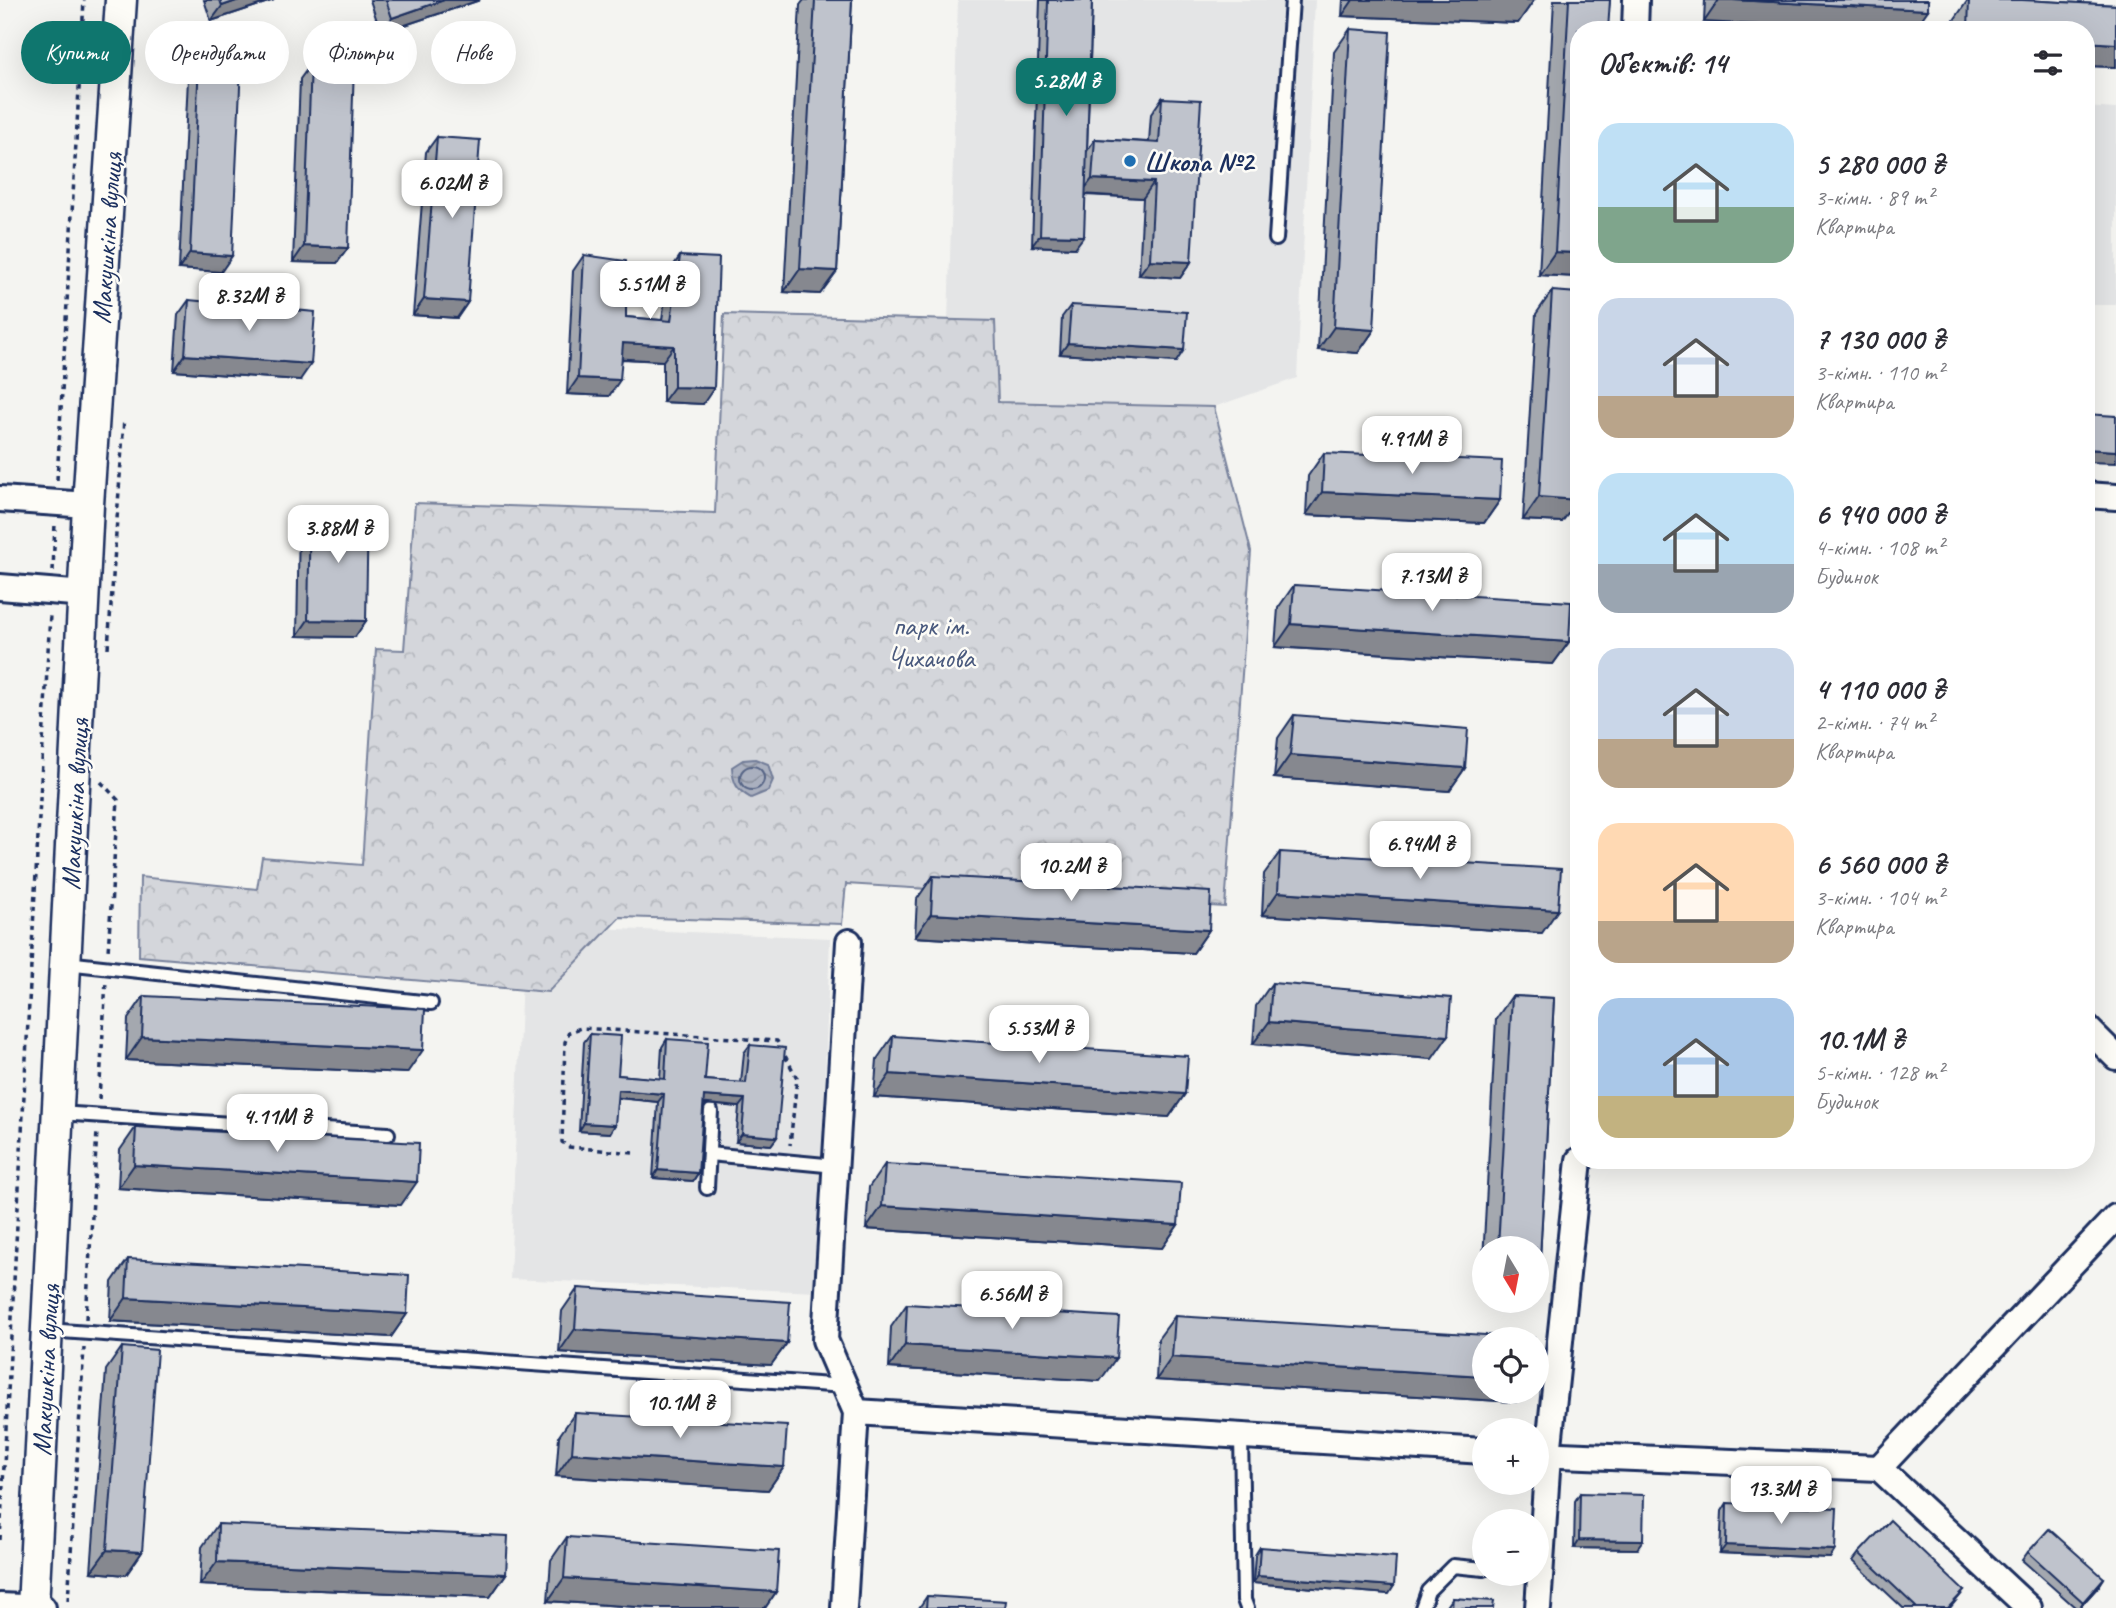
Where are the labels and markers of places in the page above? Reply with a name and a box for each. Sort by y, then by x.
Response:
pin: 5.28M ₴ [1001,58,1131,118]
place label: Школа №2 [1144,144,1256,179]
marker: Школа №2 [1122,153,1138,169]
pin: 6.02M ₴ [387,160,517,220]
pin: 5.51M ₴ [585,262,715,321]
pin: 8.32M ₴ [184,274,314,333]
pin: 4.91M ₴ [1347,416,1477,476]
pin: 3.88M ₴ [273,505,403,565]
pin: 7.13M ₴ [1367,554,1497,613]
pin: 6.94M ₴ [1355,822,1485,881]
pin: 10.2M ₴ [1006,844,1136,903]
pin: 5.53M ₴ [974,1006,1104,1065]
pin: 4.11M ₴ [212,1094,342,1154]
pin: 6.56M ₴ [947,1272,1077,1331]
pin: 10.1M ₴ [615,1380,745,1440]
pin: 13.3M ₴ [1716,1466,1846,1526]

